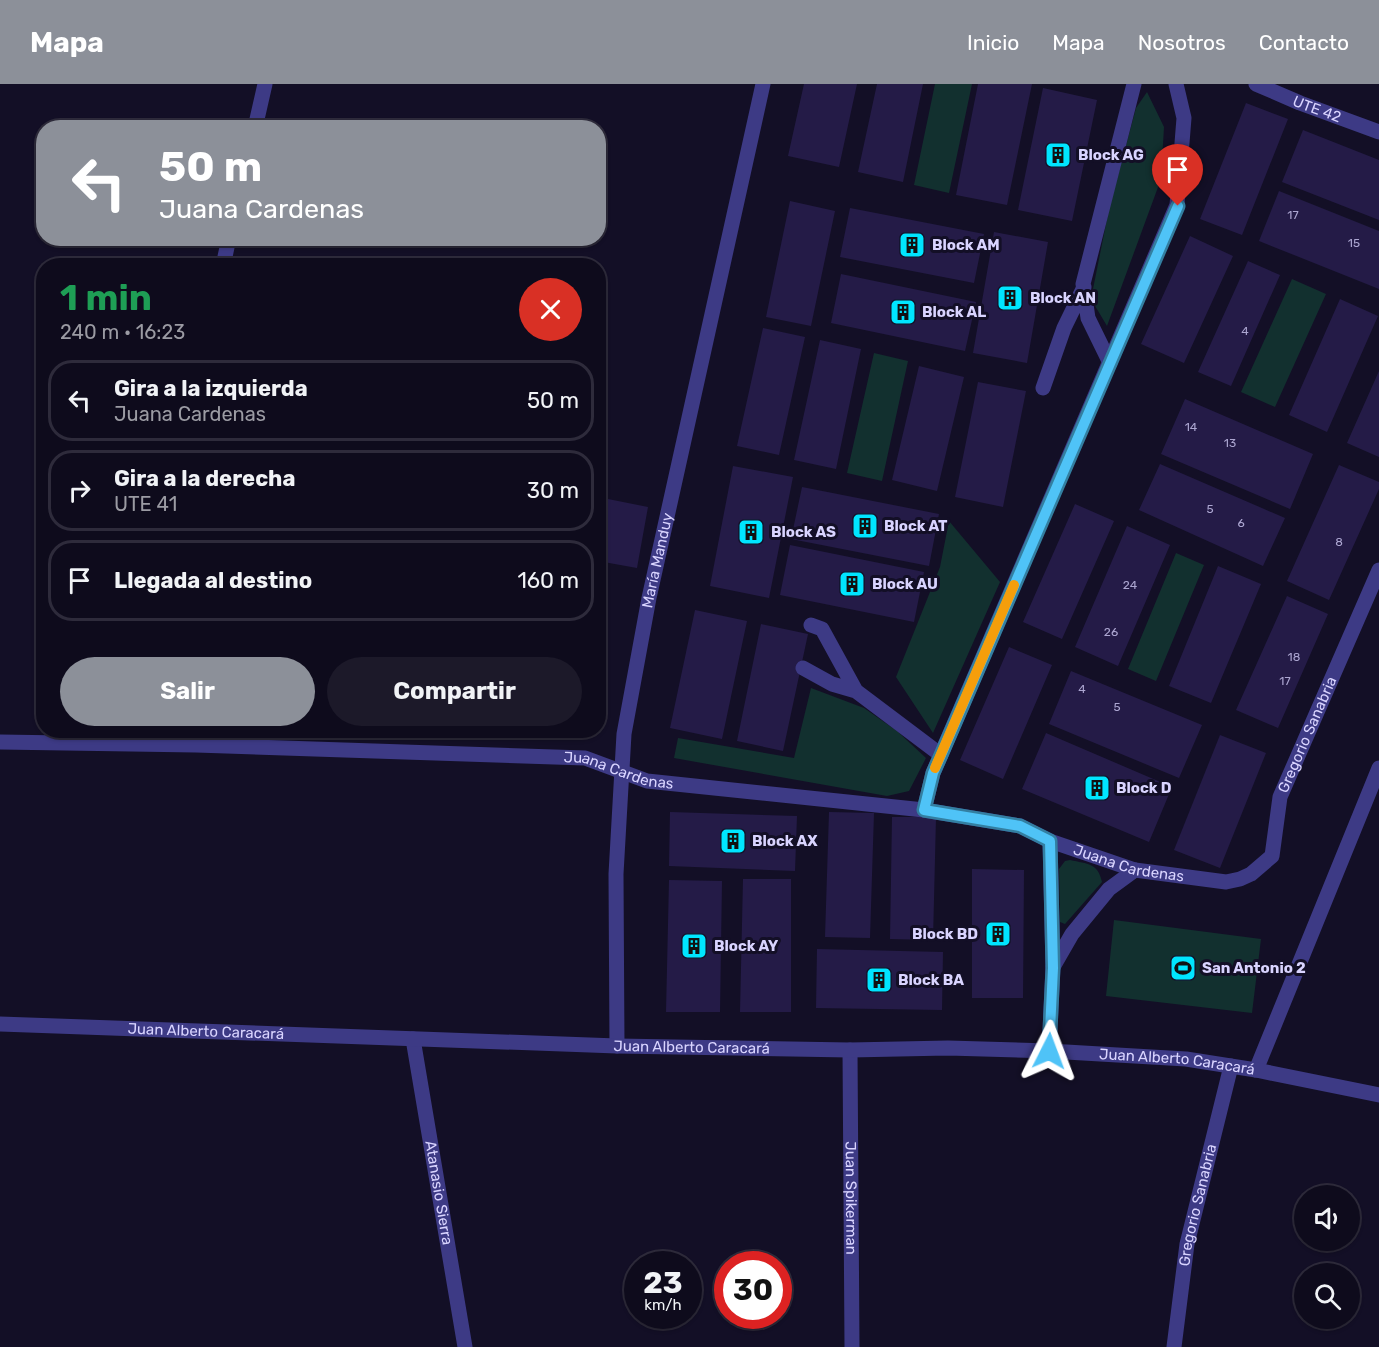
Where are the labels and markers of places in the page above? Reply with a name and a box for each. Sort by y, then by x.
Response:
building icon: Block AG [1043,140,1073,170]
pin [1152,144,1203,206]
place label: Block AG [1078,146,1144,164]
building icon: Block AM [897,230,927,260]
place label: Block AM [932,236,1000,254]
building icon: Block AN [995,283,1025,313]
place label: Block AN [1030,289,1096,307]
building icon: Block AL [888,297,918,327]
place label: Block AL [922,303,986,321]
building icon: Block AT [850,511,880,541]
building icon: Block AS [736,517,766,547]
place label: Block AT [884,517,948,535]
place label: Block AS [771,523,836,541]
building icon: Block AU [837,569,867,599]
place label: Block AU [872,575,938,593]
building icon: Block D [1082,773,1112,803]
place label: Block D [1116,779,1172,797]
building icon: Block AX [718,826,748,856]
place label: Block AX [752,832,818,850]
building icon: Block BD [983,919,1013,949]
place label: Block BD [912,925,978,943]
building icon: Block AY [679,931,709,961]
place label: Block AY [714,937,778,955]
sports icon: San Antonio 2 [1168,953,1198,983]
place label: San Antonio 2 [1202,959,1306,977]
building icon: Block BA [864,965,894,995]
place label: Block BA [898,971,964,989]

